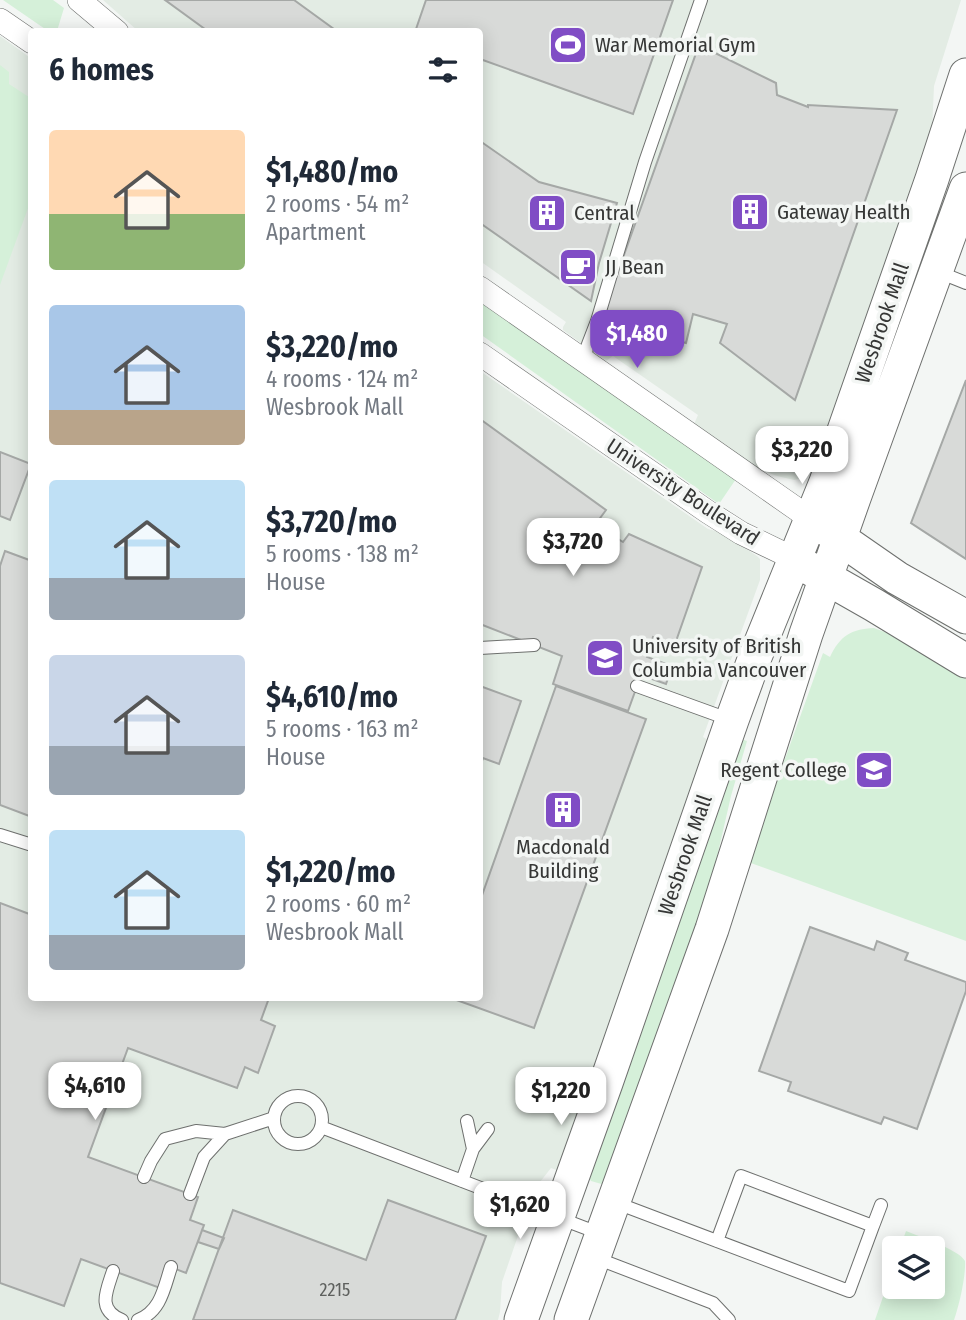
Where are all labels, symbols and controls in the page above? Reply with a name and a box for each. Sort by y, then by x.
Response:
sports icon: War Memorial Gym [547,24,589,66]
place label: War Memorial Gym [595,32,756,58]
icon: filters [424,51,462,89]
text: 6 homes [49,52,154,88]
text: $1,480/mo [266,154,398,190]
icon: home [105,158,189,242]
text: 2 rooms · 54 m² [266,190,409,218]
building icon: Gateway Health [729,191,771,233]
building icon: Central [526,192,568,234]
place label: Gateway Health [777,199,910,225]
place label: Central [574,200,635,226]
text: Apartment [266,218,366,246]
cafe icon: JJ Bean [557,246,599,288]
place label: JJ Bean [605,254,664,280]
street label: Wesbrook Mall [849,259,915,387]
pin: $1,480 [580,310,694,370]
text: $1,480 [606,319,668,347]
text: $3,220/mo [266,329,398,365]
icon: home [105,333,189,417]
text: 4 rooms · 124 m² [266,365,418,393]
text: Wesbrook Mall [266,393,404,421]
pin: $3,220 [745,426,859,486]
street label: University Boulevard [602,433,764,551]
text: $3,220 [771,435,833,463]
text: $3,720/mo [266,504,397,540]
icon: home [105,508,189,592]
pin: $3,720 [516,518,630,578]
text: $3,720 [543,527,603,555]
text: 5 rooms · 138 m² [266,540,419,568]
text: House [266,568,325,596]
place label: University of British Columbia Vancouver [632,633,807,683]
school or university icon: University of British Columbia Vancouver [584,637,626,679]
text: $4,610/mo [266,679,398,715]
icon: home [105,683,189,767]
text: 5 rooms · 163 m² [266,715,419,743]
text: House [266,743,325,771]
school or university icon: Regent College [853,749,895,791]
place label: Regent College [720,757,847,783]
building icon: Macdonald Building [542,789,584,831]
street label: Wesbrook Mall [652,791,718,919]
place label: Macdonald Building [516,834,610,884]
text: $1,220/mo [266,854,396,890]
icon: home [105,858,189,942]
text: 2 rooms · 60 m² [266,890,411,918]
text: Wesbrook Mall [266,918,404,946]
pin: $4,610 [38,1062,152,1122]
pin: $1,220 [504,1068,618,1127]
text: $4,610 [64,1071,126,1099]
text: $1,220 [531,1076,591,1104]
pin: $1,620 [463,1182,577,1241]
text: $1,620 [490,1190,550,1218]
map controls [882,1236,945,1299]
button: layers [882,1236,945,1299]
house number: 2215 [320,1279,350,1301]

